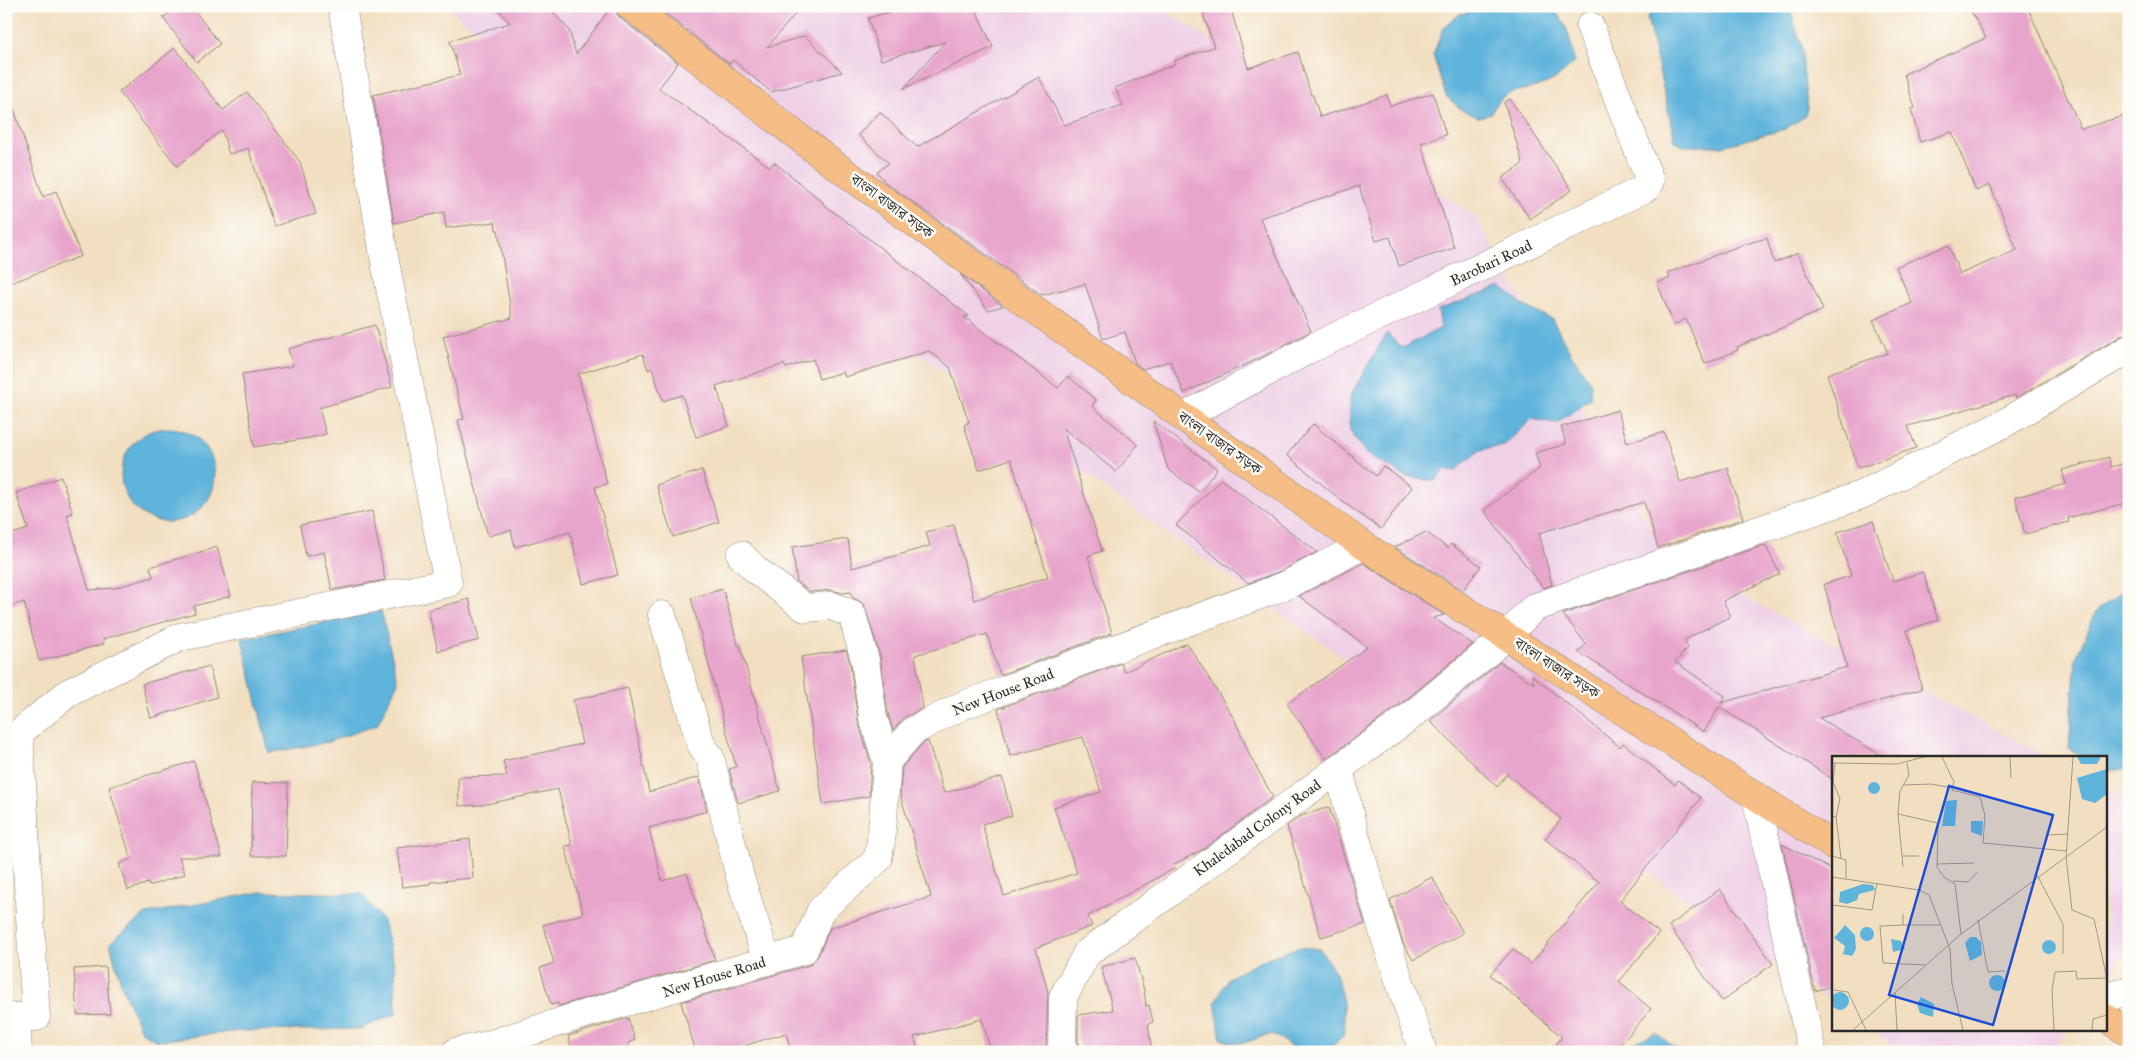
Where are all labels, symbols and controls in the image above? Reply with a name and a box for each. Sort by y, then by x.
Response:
street label: বাংলা বাজার সড়ক [846,169,937,242]
street label: Barobari Road [1447,236,1535,290]
street label: বাংলা বাজার সড়ক [1174,407,1266,479]
street label: বাংলা বাজার সড়ক [1510,633,1603,702]
street label: New House Road [950,664,1057,720]
inset map [1832,756,2108,1030]
street label: Khaledabad Colony Road [1190,775,1325,880]
street label: New House Road [660,953,768,1001]

